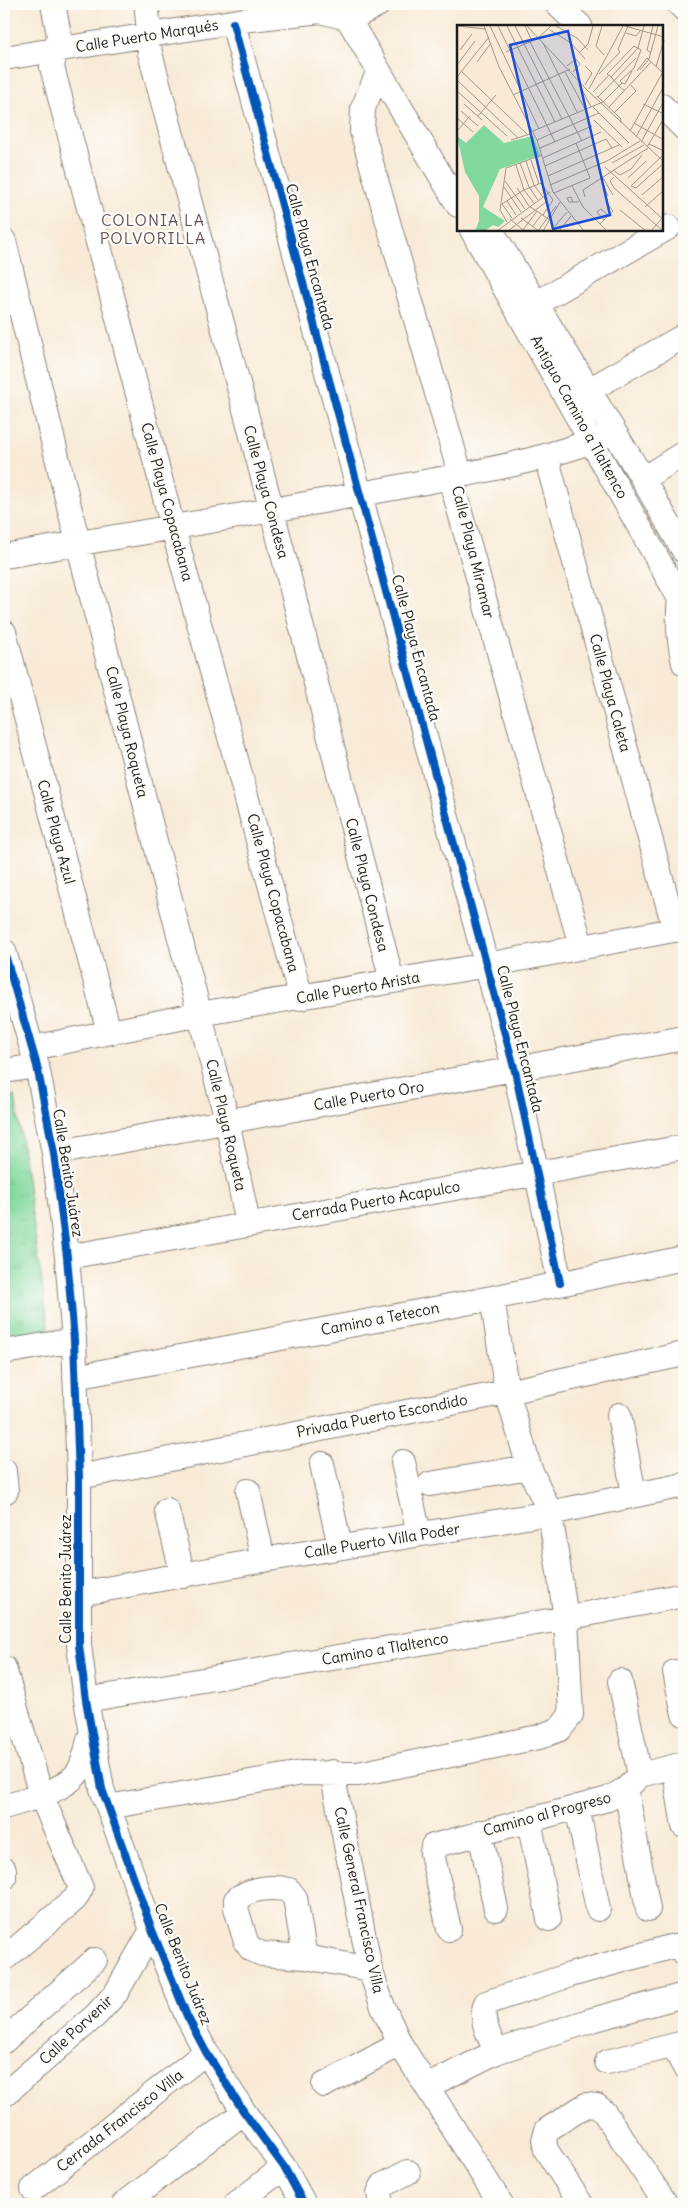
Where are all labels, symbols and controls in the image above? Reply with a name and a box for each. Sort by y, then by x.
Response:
street label: Calle Puerto Marqués [74,15,220,56]
inset map [457,25,663,231]
street label: Calle Playa Encantada [282,181,339,333]
district label: COLONIA LA POLVORILLA [100,210,206,248]
street label: Antiguo Camino a Tlaltenco [527,332,632,502]
street label: Calle Playa Copacabana [137,420,198,584]
street label: Calle Playa Condesa [240,423,294,561]
street label: Calle Playa Miramar [448,484,499,620]
street label: Calle Playa Encantada [388,572,445,724]
street label: Calle Playa Caleta [586,632,636,754]
street label: Calle Playa Roqueta [102,664,153,800]
street label: Calle Playa Azul [33,778,80,886]
street label: Calle Playa Copacabana [243,811,304,975]
street label: Calle Playa Condesa [342,816,393,954]
street label: Calle Playa Encantada [493,963,548,1115]
street label: Calle Puerto Arista [295,967,422,1008]
street label: Calle Playa Roqueta [202,1057,251,1193]
street label: Calle Puerto Oro [312,1076,426,1115]
street label: Calle Benito Juárez [49,1107,88,1238]
street label: Cerrada Puerto Acapulco [290,1176,461,1225]
street label: Camino a Tetecon [319,1298,441,1339]
street label: Privada Puerto Escondido [295,1390,469,1441]
street label: Calle Benito Juárez [56,1514,75,1644]
street label: Calle Puerto Villa Poder [303,1519,461,1562]
street label: Camino a Tlaltenco [320,1628,450,1669]
street label: Camino al Progreso [481,1787,613,1840]
street label: Calle General Francisco Villa [330,1805,389,1995]
street label: Calle Benito Juárez [150,1900,217,2027]
street label: Calle Porvenir [35,1991,116,2068]
street label: Cerrada Francisco Villa [53,2065,187,2176]

